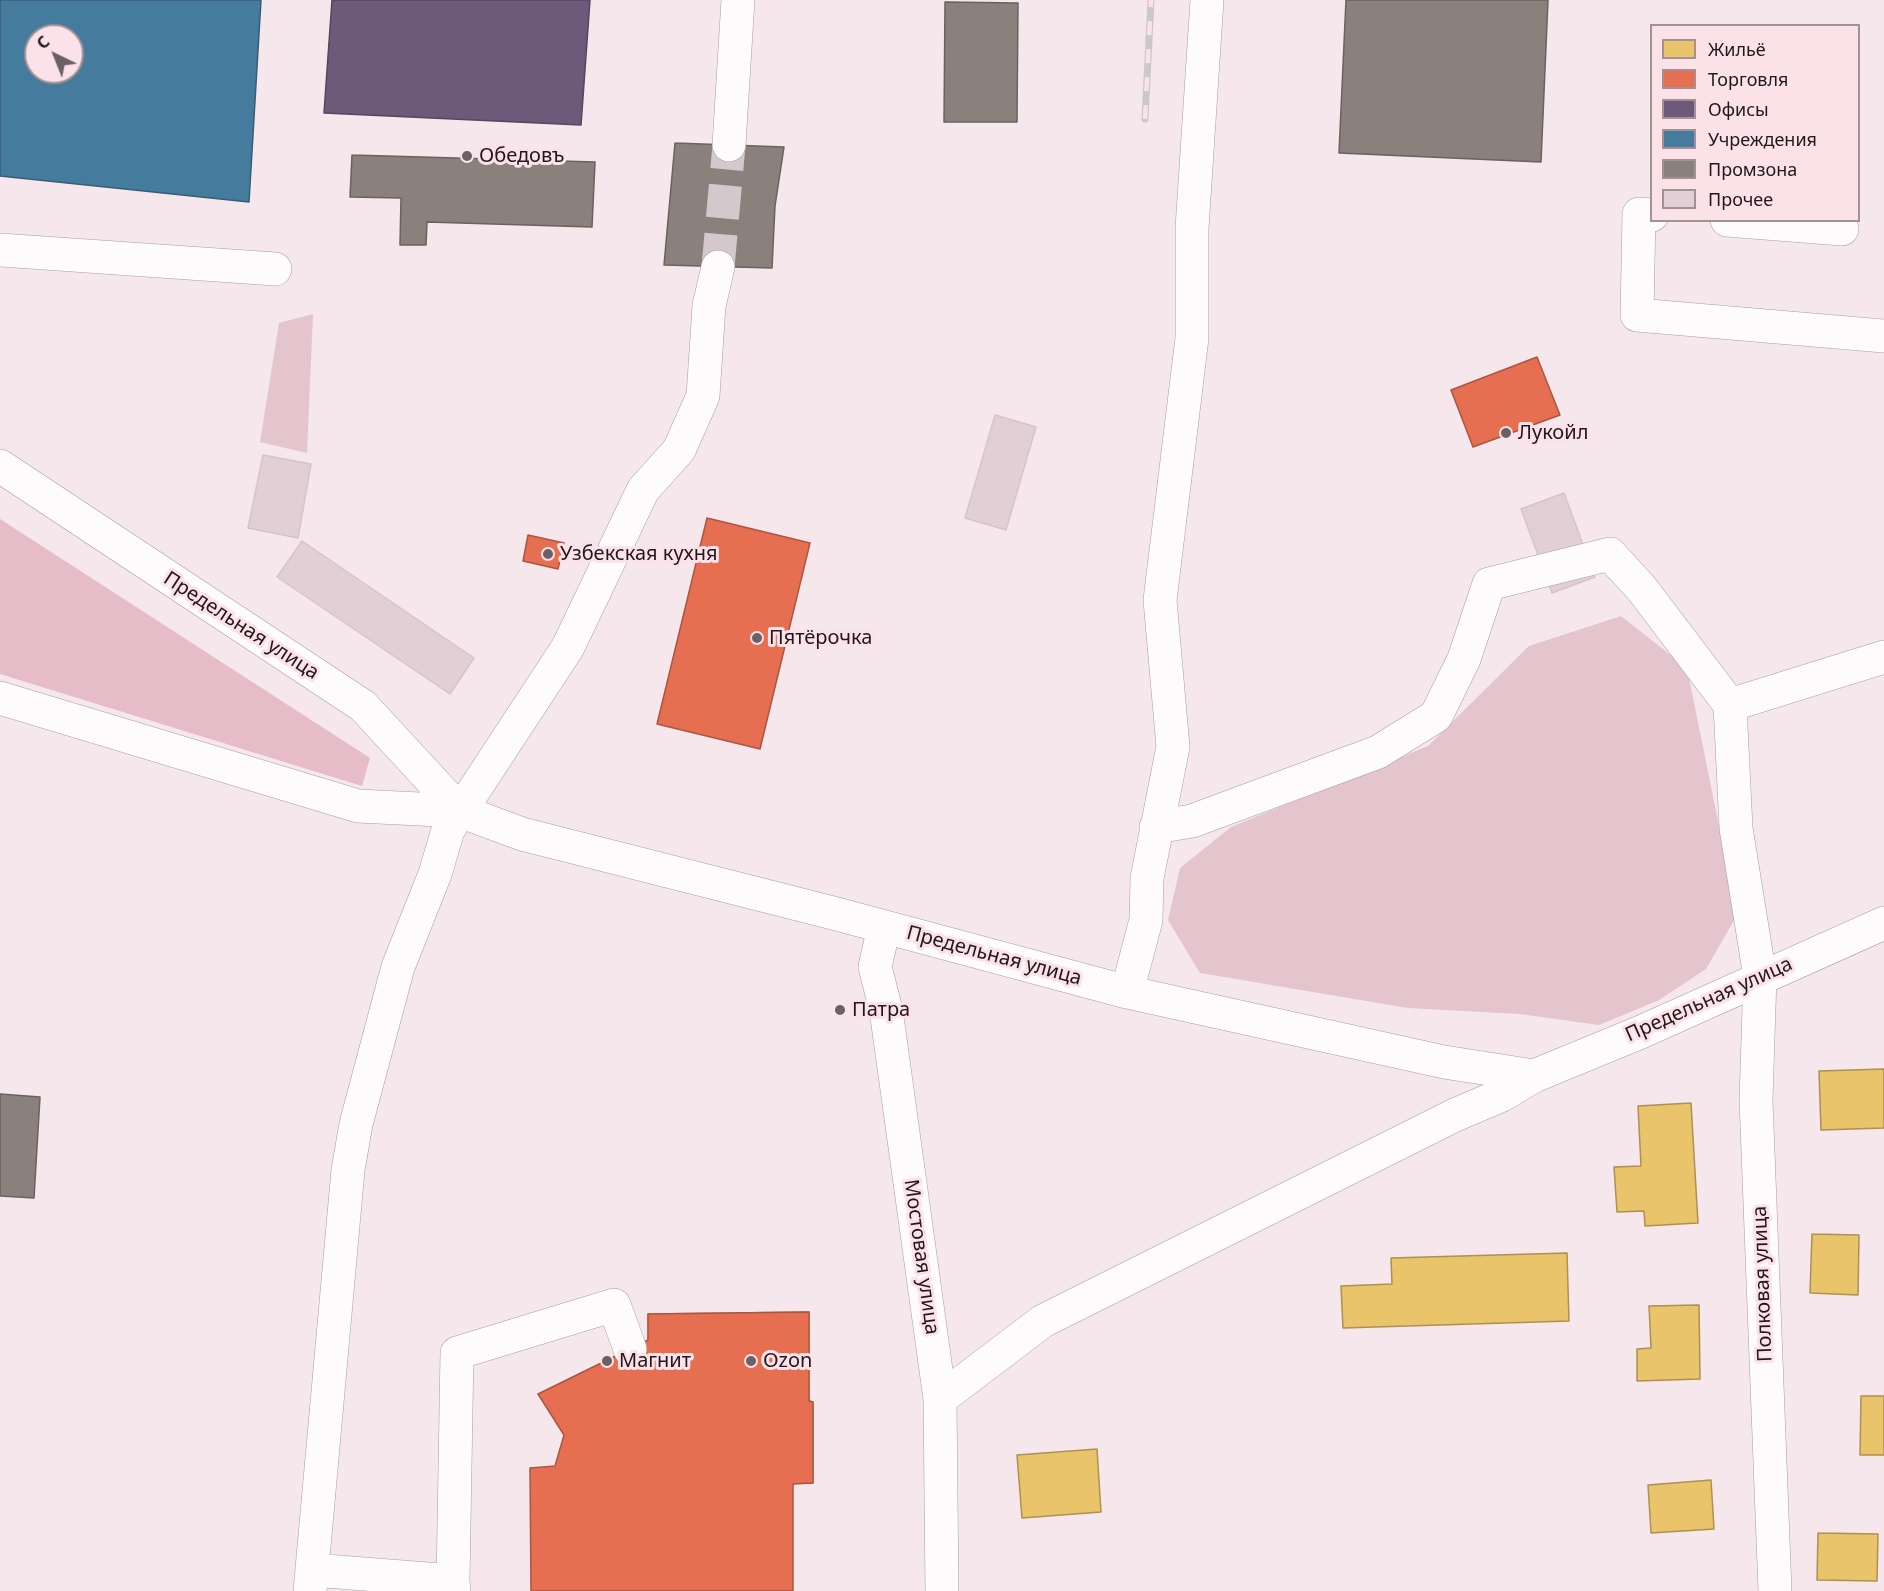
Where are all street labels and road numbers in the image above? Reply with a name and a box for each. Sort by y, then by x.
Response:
street label: Предельная улица [159,567,323,685]
street label: Предельная улица [904,921,1084,991]
street label: Предельная улица [1622,952,1796,1048]
street label: Мостовая улица [898,1178,944,1336]
street label: Полковая улица [1748,1206,1778,1362]

